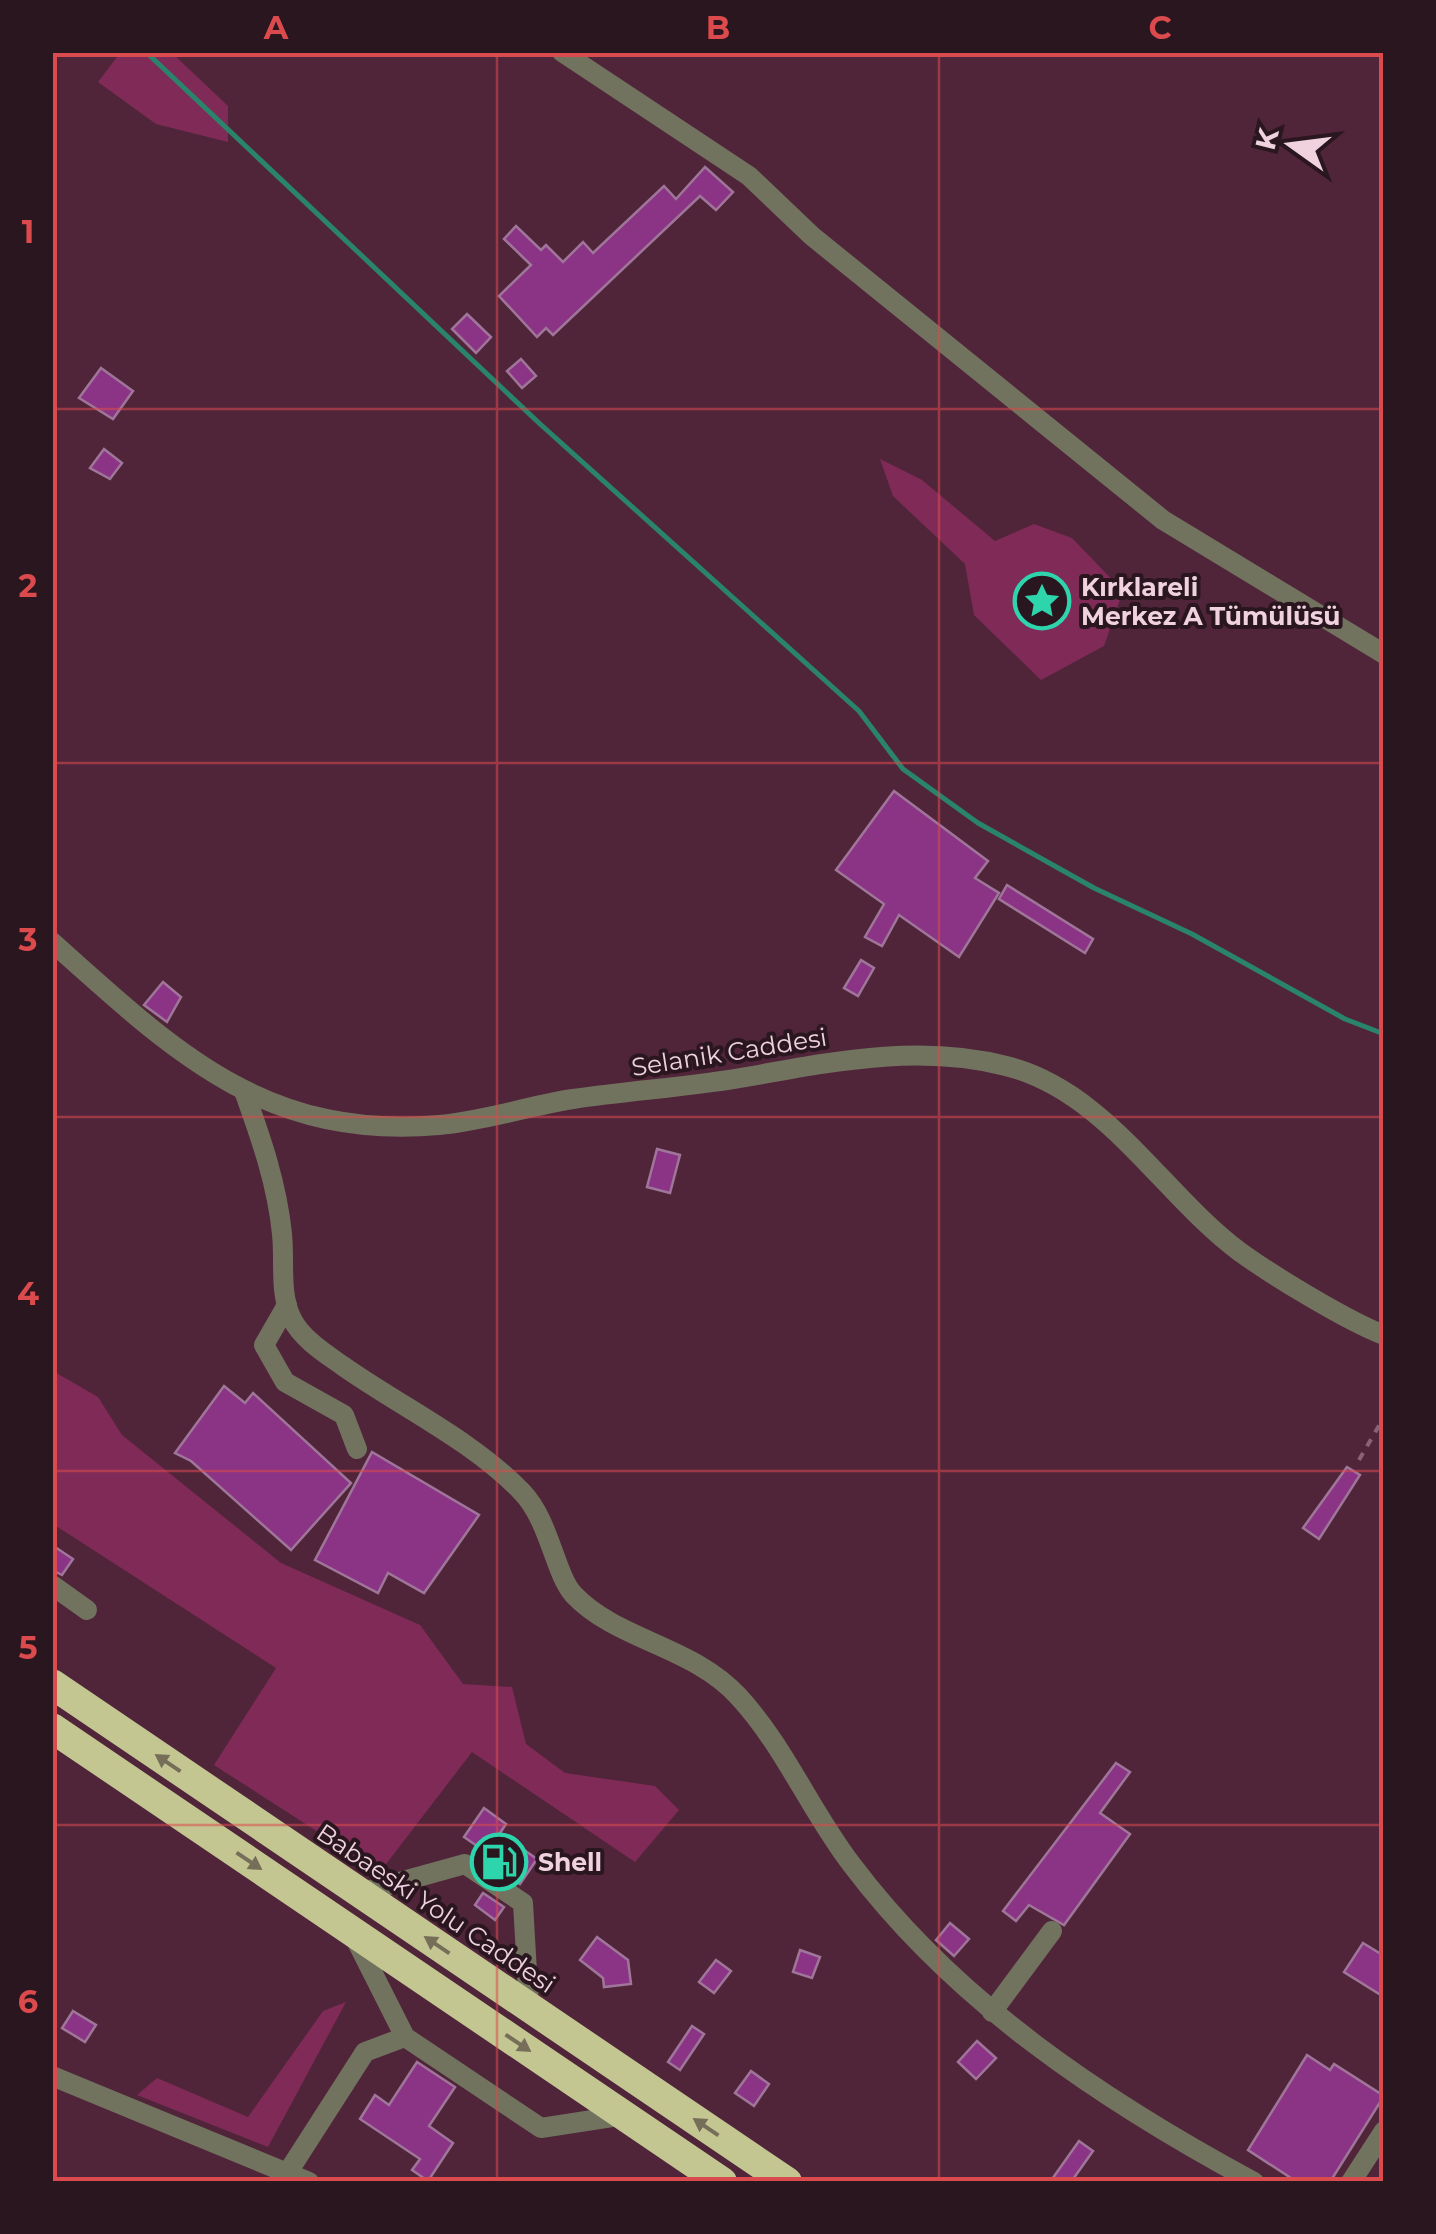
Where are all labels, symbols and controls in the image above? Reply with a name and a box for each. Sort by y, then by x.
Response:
text: A [263,8,289,47]
text: B [706,8,730,47]
text: C [1148,8,1172,47]
north arrow [1241,95,1341,195]
text: K [1248,124,1286,153]
text: 1 [22,212,34,251]
text: 2 [19,566,37,605]
place icon: Kırklareli Merkez A Tümülüsü [1012,571,1072,631]
place label: Kırklareli Merkez A Tümülüsü [1081,572,1341,631]
text: 3 [18,920,37,959]
street label: Selanik Caddesi [629,1022,829,1082]
text: 4 [17,1274,39,1313]
text: 5 [18,1628,38,1667]
one-way arrow [154,1754,181,1772]
street label: Babaeski Yolu Caddesi [311,1817,561,1999]
fuel station icon: Shell [469,1832,529,1892]
place label: Shell [538,1847,602,1877]
one-way arrow [236,1852,263,1870]
one-way arrow [423,1937,450,1955]
text: 6 [18,1982,38,2021]
one-way arrow [505,2034,532,2052]
one-way arrow [693,2118,720,2137]

